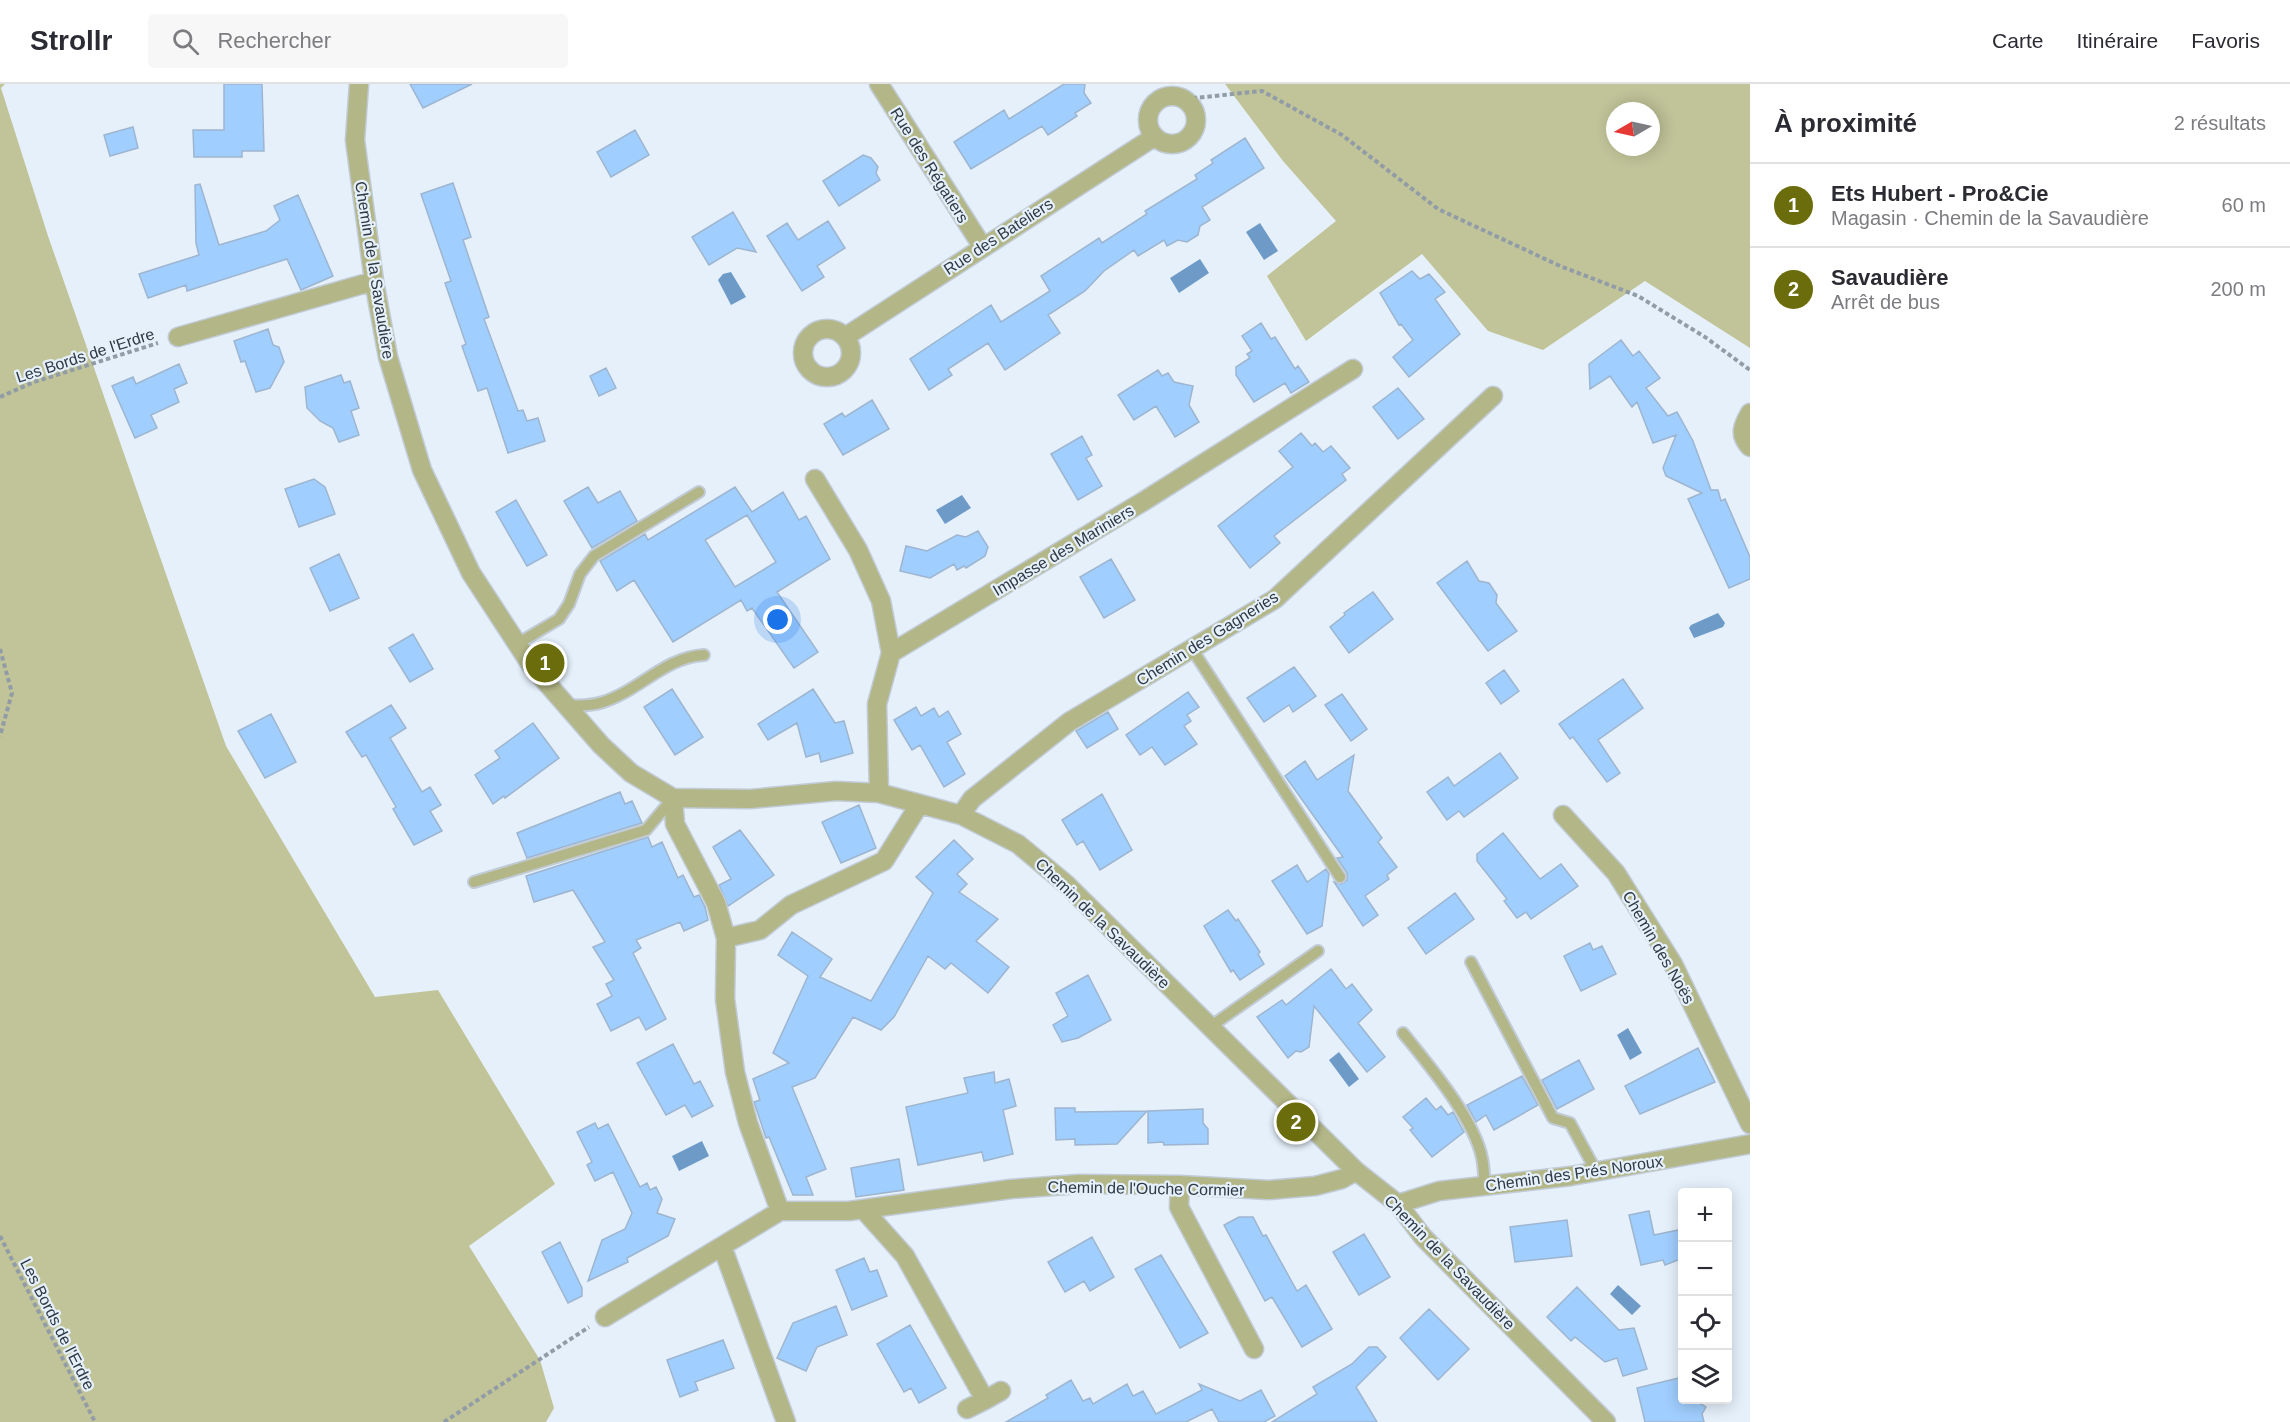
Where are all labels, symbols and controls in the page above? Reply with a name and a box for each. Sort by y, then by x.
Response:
search box [148,14,568,68]
text: Strollr [30,25,112,56]
icon: search [169,25,202,58]
text: Rechercher [217,28,331,53]
text: Carte [1992,29,2043,52]
text: Itinéraire [2076,29,2158,52]
text: Favoris [2191,29,2260,52]
north arrow [1606,102,1660,156]
street label: Rue des Régatiers [887,105,972,226]
text: À proximité [1774,108,1917,138]
text: 2 résultats [2174,112,2266,134]
street label: Chemin de la Savaudière [352,180,397,360]
text: Ets Hubert - Pro&Cie [1831,181,2049,206]
text: 1 [1788,194,1799,216]
text: 60 m [2222,194,2266,216]
street label: Rue des Bateliers [941,195,1056,278]
text: Magasin · Chemin de la Savaudière [1831,207,2149,229]
text: Savaudière [1831,265,1948,290]
text: 2 [1788,278,1799,300]
text: 200 m [2210,278,2266,300]
text: Arrêt de bus [1831,291,1940,313]
street label: Les Bords de l'Erdre [14,325,157,386]
street label: Impasse des Mariniers [990,502,1137,599]
street label: Chemin des Gagneries [1133,588,1281,689]
your location [763,605,792,634]
pin: 1 [526,640,564,686]
street label: Chemin de la Savaudière [1032,855,1173,992]
street label: Chemin des Noës [1619,888,1698,1007]
pin: 2 [1276,1100,1316,1144]
street label: Chemin des Prés Noroux [1484,1153,1664,1194]
street label: Chemin de l'Ouche Cormier [1047,1178,1245,1199]
map controls [1678,1188,1732,1404]
button: + [1678,1188,1732,1242]
street label: Chemin de la Savaudière [1381,1192,1518,1333]
button: − [1678,1242,1732,1296]
street label: Les Bords de l'Erdre [17,1256,98,1393]
button: locate [1678,1296,1732,1350]
button: layers [1678,1350,1732,1404]

